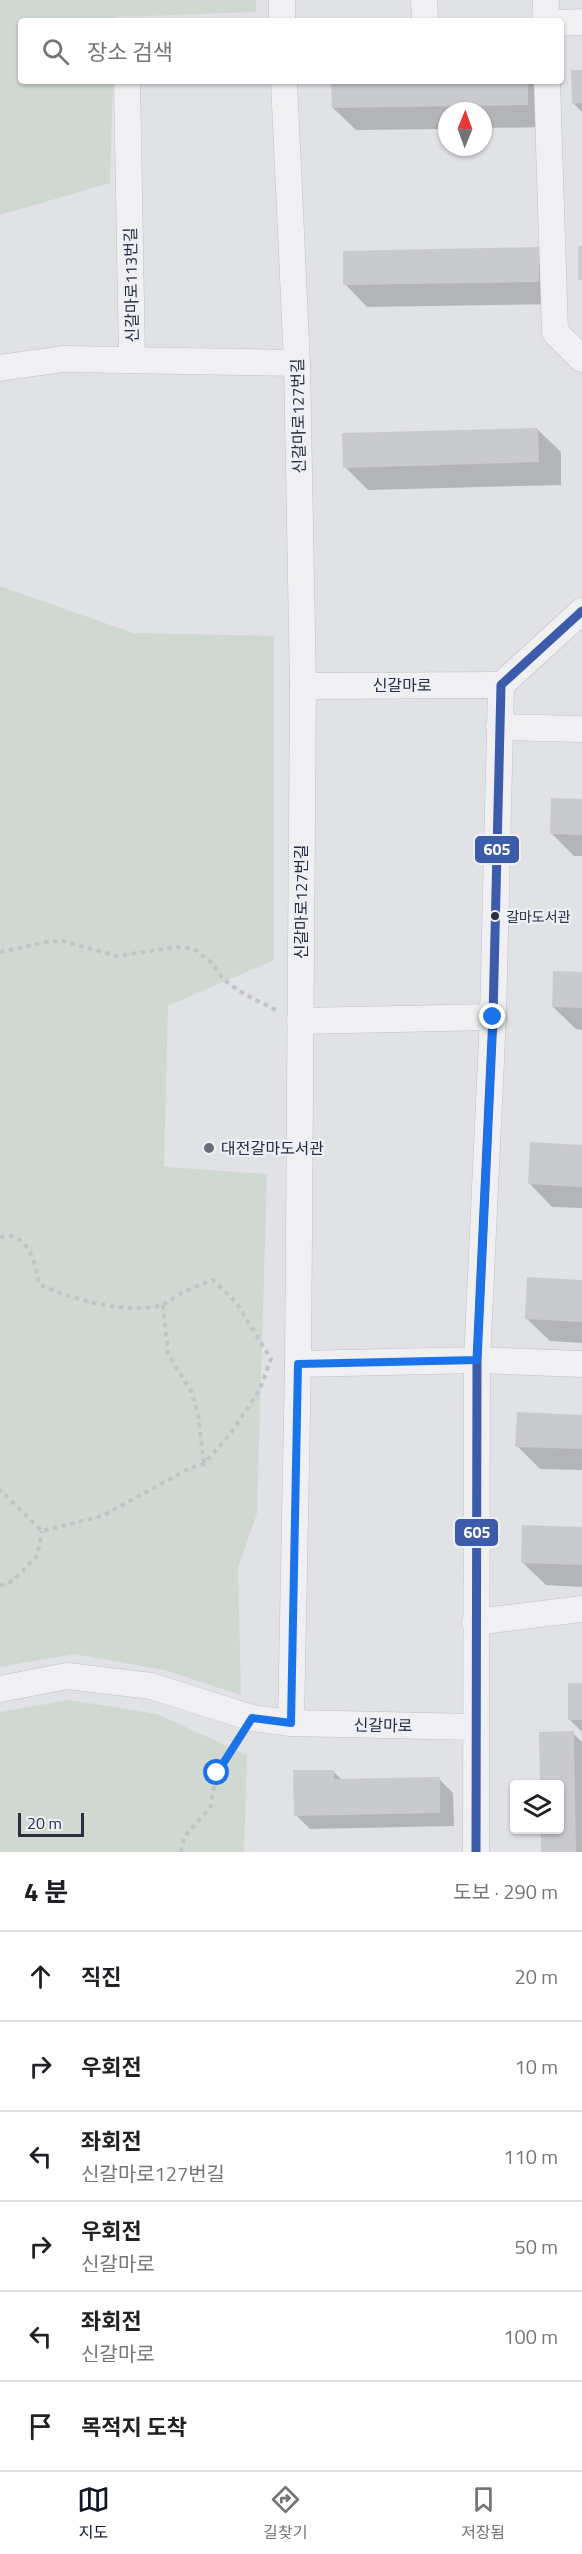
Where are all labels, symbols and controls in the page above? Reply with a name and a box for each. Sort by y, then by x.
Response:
search box [18,18,564,84]
icon: search [39,35,72,68]
text: 장소 검색 [87,35,173,69]
north arrow [438,102,492,156]
street label: 신갈마로113번길 [118,227,144,343]
street label: 신갈마로127번길 [285,358,311,474]
street label: 신갈마로 [373,673,432,697]
line badge: 605 [474,835,520,864]
text: 605 [484,837,510,861]
street label: 신갈마로127번길 [289,844,313,960]
place label: 갈마도서관 [506,906,571,927]
marker: 갈마도서관 [489,910,501,922]
route end [479,1003,505,1029]
place label: 대전갈마도서관 [221,1136,324,1160]
marker: 대전갈마도서관 [202,1141,216,1155]
line badge: 605 [454,1518,499,1547]
text: 605 [464,1520,490,1544]
street label: 신갈마로 [353,1712,413,1738]
route start [203,1759,229,1785]
map controls [510,1780,564,1834]
button: layers [510,1780,564,1834]
scale bar [18,1810,84,1838]
text: 20 m [27,1811,62,1835]
text: 4 분 [24,1872,68,1911]
text: 도보 · 290 m [453,1876,558,1907]
icon: ahead [24,1960,57,1993]
text: 직진 [81,1960,121,1994]
text: 20 m [514,1961,558,1992]
icon: right [24,2050,57,2083]
text: 우회전 [81,2050,142,2084]
text: 10 m [514,2051,558,2082]
text: 좌회전 [81,2124,142,2158]
icon: left [24,2140,57,2173]
text: 110 m [503,2141,558,2172]
text: 신갈마로127번길 [81,2158,225,2189]
text: 우회전 [81,2214,142,2248]
icon: right [24,2230,57,2263]
text: 50 m [514,2231,558,2262]
text: 신갈마로 [81,2248,155,2279]
text: 좌회전 [81,2304,142,2338]
icon: left [24,2320,57,2353]
text: 100 m [503,2321,558,2352]
text: 신갈마로 [81,2338,155,2369]
icon: arrive [24,2410,57,2443]
text: 목적지 도착 [81,2410,187,2444]
tab: 지도 [77,2483,110,2544]
tab: 길찾기 [263,2483,307,2544]
tab: 저장됨 [461,2483,505,2544]

